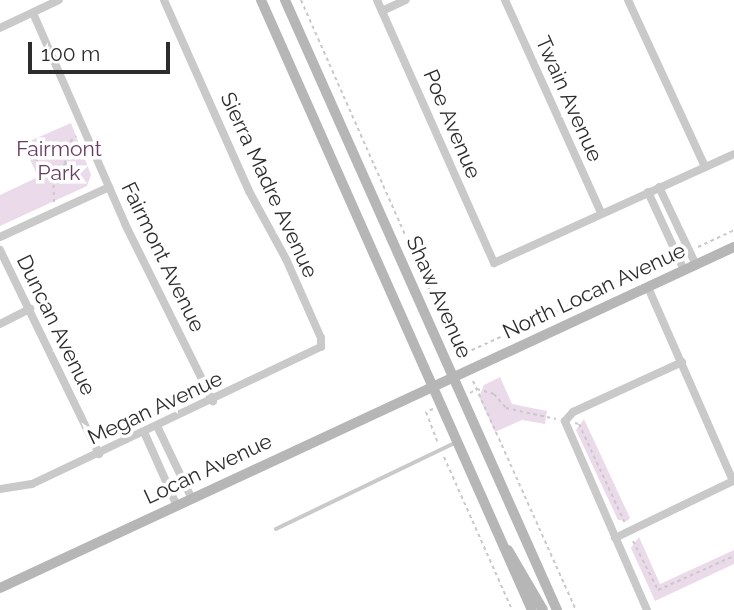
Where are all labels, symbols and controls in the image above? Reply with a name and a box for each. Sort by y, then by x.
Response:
scale bar [32,28,173,72]
street label: Twain Avenue [530,32,608,166]
text: 100 m [41,41,100,66]
street label: Poe Avenue [418,65,486,183]
street label: Sierra Madre Avenue [215,88,323,282]
park label: Fairmont Park [16,136,102,186]
street label: Fairmont Avenue [116,178,210,336]
street label: Shaw Avenue [401,231,477,363]
street label: North Locan Avenue [498,237,690,345]
street label: Duncan Avenue [11,250,101,400]
street label: Megan Avenue [83,366,227,450]
street label: Locan Avenue [140,428,276,510]

